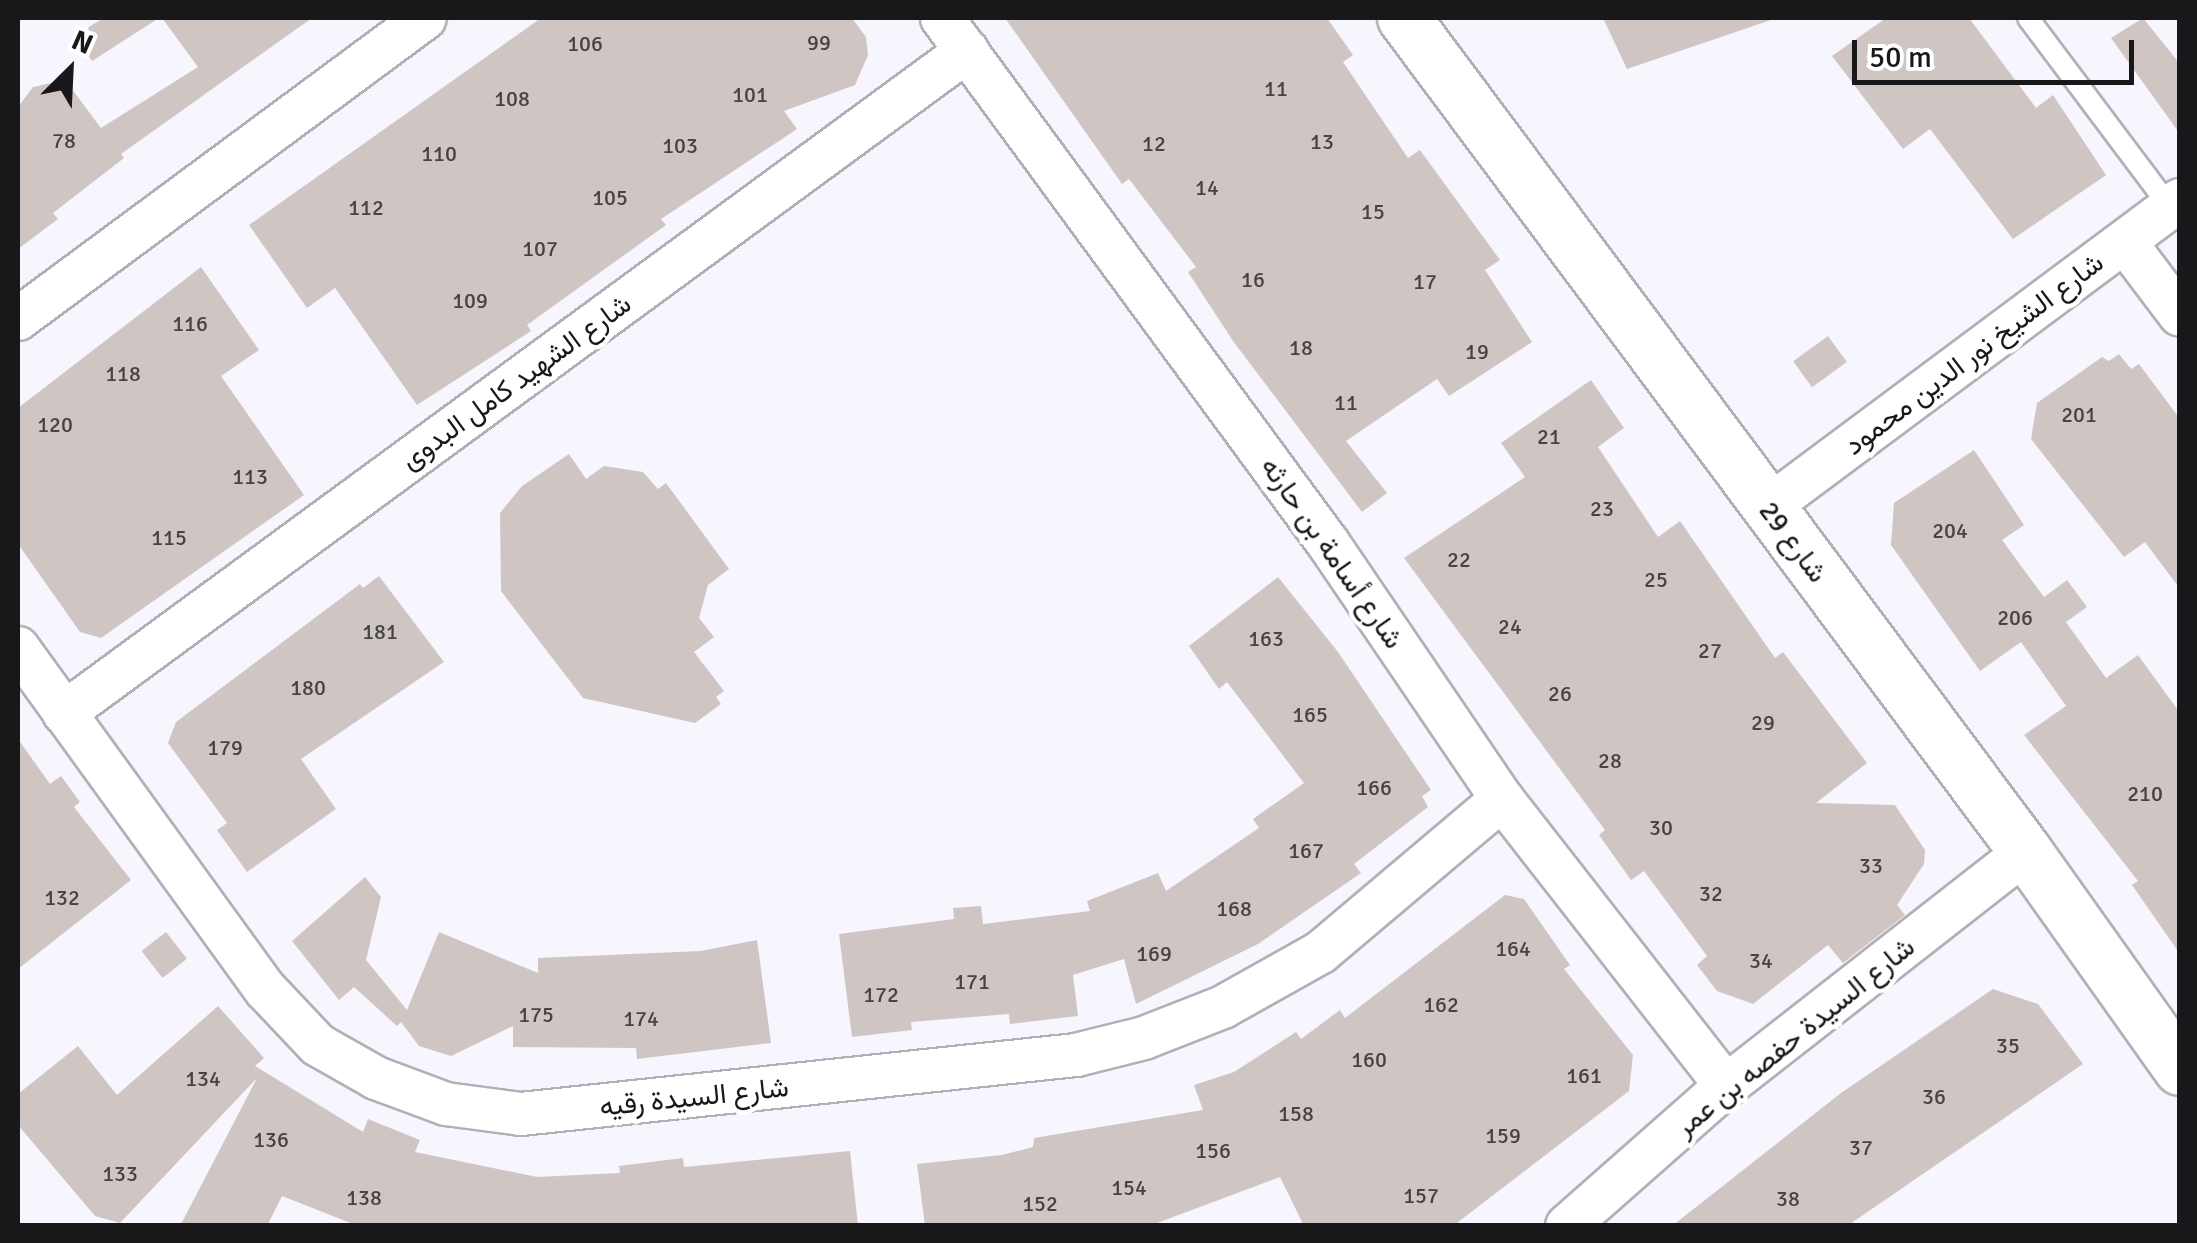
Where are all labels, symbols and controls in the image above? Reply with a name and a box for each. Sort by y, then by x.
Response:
north arrow [20,20,120,120]
scale bar [1857,20,2140,82]
text: N [66,23,98,62]
house number: 99 [807,30,831,56]
house number: 106 [567,31,603,57]
text: 50 m [1869,39,1932,76]
house number: 11 [1264,76,1288,102]
house number: 101 [732,82,768,108]
house number: 108 [494,86,530,112]
house number: 78 [52,128,76,154]
house number: 13 [1310,129,1334,155]
house number: 12 [1142,131,1166,157]
house number: 103 [662,133,698,159]
house number: 110 [421,141,457,167]
house number: 14 [1195,175,1219,201]
house number: 105 [592,185,628,211]
house number: 112 [348,195,384,221]
house number: 15 [1361,199,1385,225]
house number: 107 [522,236,558,262]
street label: شارع الشيخ نور الدين محمود [1838,246,2110,462]
house number: 16 [1241,267,1265,293]
house number: 17 [1413,269,1437,295]
street label: شارع الشهيد كامل البدوى [394,287,638,477]
house number: 109 [452,288,488,314]
house number: 116 [172,311,208,337]
house number: 18 [1289,335,1313,361]
house number: 19 [1465,339,1489,365]
house number: 118 [105,361,141,387]
house number: 11 [1334,390,1358,416]
house number: 201 [2061,402,2097,428]
house number: 120 [37,412,73,438]
house number: 21 [1537,424,1561,450]
street label: شارع أسامة بن حارثه [1253,451,1411,655]
house number: 113 [232,464,268,490]
street label: شارع 29 [1752,495,1834,589]
house number: 23 [1590,496,1614,522]
house number: 204 [1932,518,1968,544]
house number: 115 [151,525,187,551]
house number: 22 [1447,547,1471,573]
house number: 25 [1644,567,1668,593]
house number: 206 [1997,605,2033,631]
house number: 24 [1498,614,1522,640]
house number: 181 [362,619,398,645]
house number: 163 [1248,626,1284,652]
house number: 27 [1698,638,1722,664]
house number: 180 [290,675,326,701]
house number: 26 [1548,681,1572,707]
house number: 165 [1292,702,1328,728]
house number: 29 [1751,710,1775,736]
house number: 179 [207,735,243,761]
house number: 28 [1598,748,1622,774]
house number: 166 [1356,775,1392,801]
house number: 210 [2127,781,2163,807]
house number: 30 [1649,815,1673,841]
house number: 167 [1288,838,1324,864]
house number: 33 [1859,853,1883,879]
house number: 32 [1699,881,1723,907]
house number: 132 [44,885,80,911]
house number: 168 [1216,896,1252,922]
street label: شارع السيدة حفصه بن عمر [1668,930,1922,1144]
house number: 164 [1495,936,1531,962]
house number: 169 [1136,941,1172,967]
house number: 34 [1749,948,1773,974]
house number: 171 [954,969,990,995]
house number: 172 [863,982,899,1008]
house number: 162 [1423,992,1459,1018]
house number: 175 [518,1002,554,1028]
house number: 174 [623,1006,659,1032]
house number: 35 [1996,1033,2020,1059]
house number: 160 [1351,1047,1387,1073]
house number: 161 [1566,1063,1602,1089]
house number: 134 [185,1066,221,1092]
street label: شارع السيدة رقيه [598,1070,790,1124]
house number: 36 [1922,1084,1946,1110]
house number: 158 [1278,1101,1314,1127]
house number: 159 [1485,1123,1521,1149]
house number: 136 [253,1127,289,1153]
house number: 37 [1849,1135,1873,1161]
house number: 156 [1195,1138,1231,1164]
house number: 133 [102,1161,138,1187]
house number: 154 [1111,1175,1147,1201]
house number: 157 [1403,1183,1439,1209]
house number: 138 [346,1185,382,1211]
house number: 38 [1776,1186,1800,1212]
house number: 152 [1022,1191,1058,1217]

